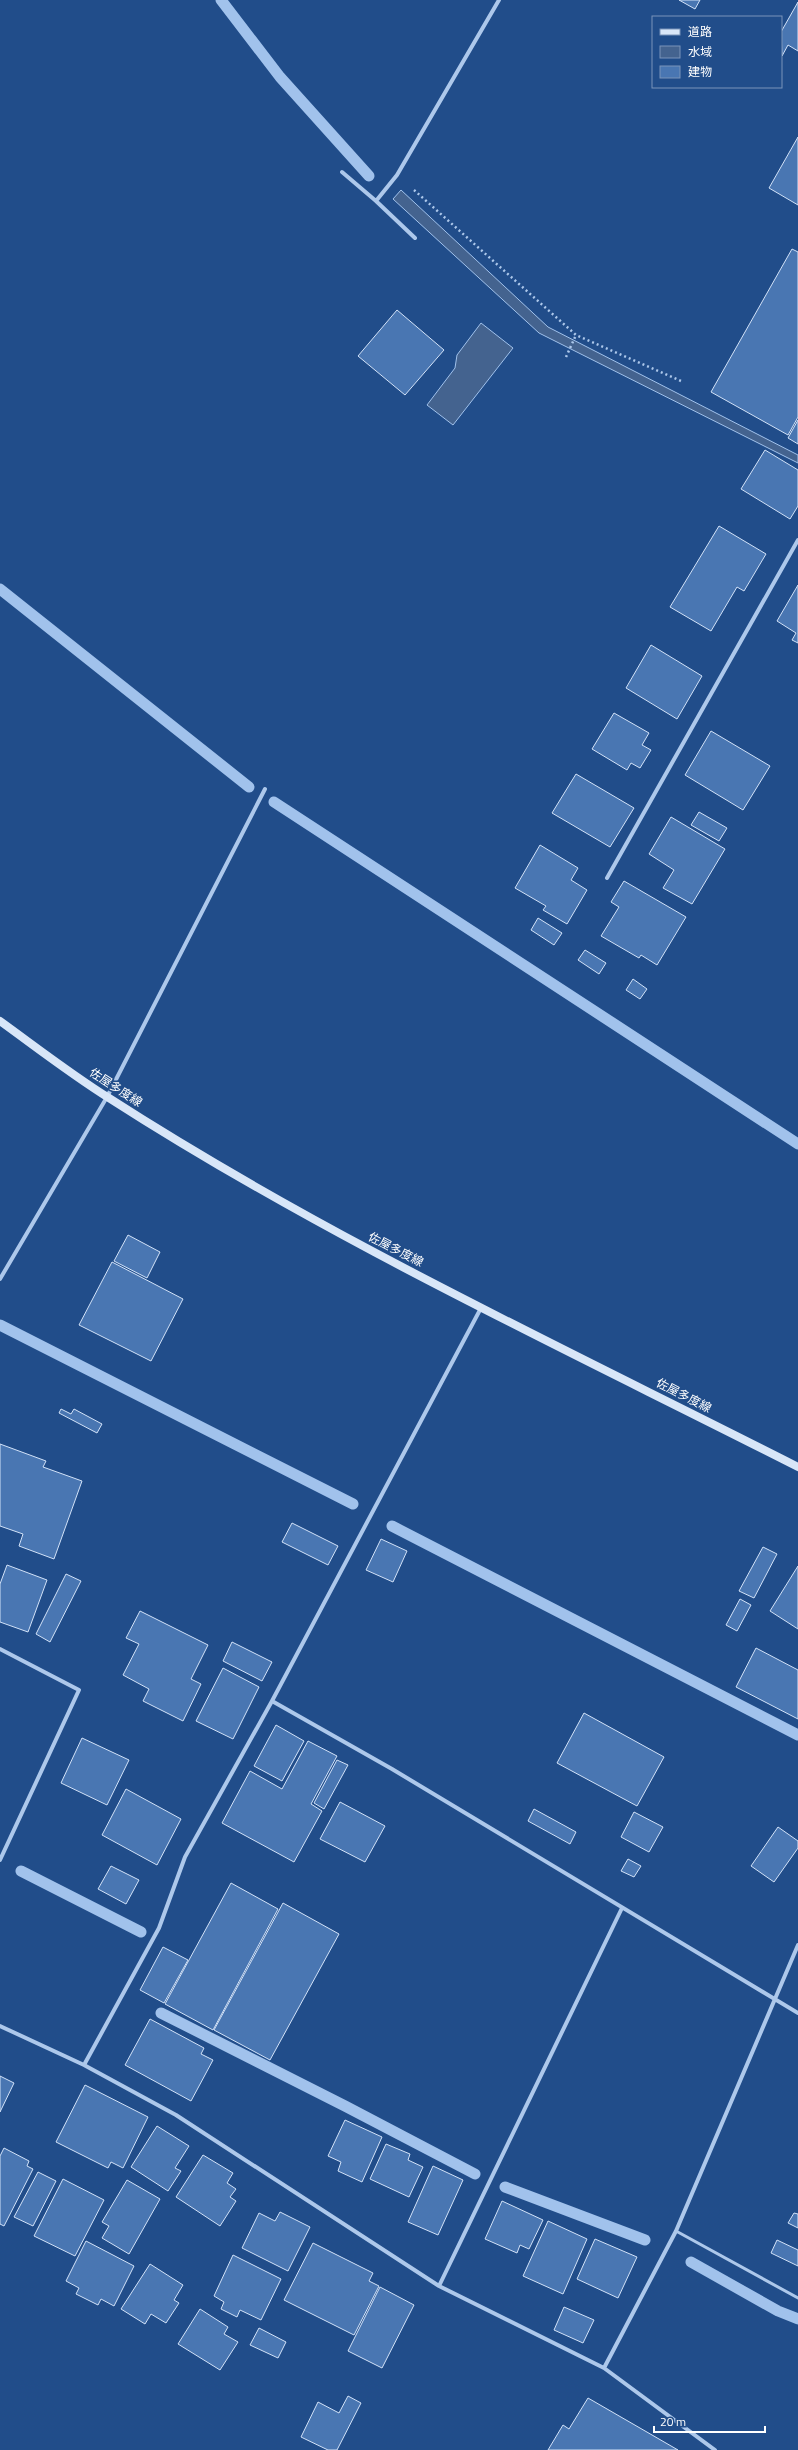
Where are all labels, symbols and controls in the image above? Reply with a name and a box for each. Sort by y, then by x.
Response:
legend [652,16,782,88]
text: 道路 [688,22,712,41]
text: 水域 [688,42,712,61]
text: 建物 [688,62,712,81]
street label: 佐屋多度線 [86,1063,146,1111]
street label: 佐屋多度線 [365,1227,427,1271]
street label: 佐屋多度線 [653,1373,715,1417]
scale bar [654,2408,765,2434]
text: 20 m [660,2412,686,2431]

